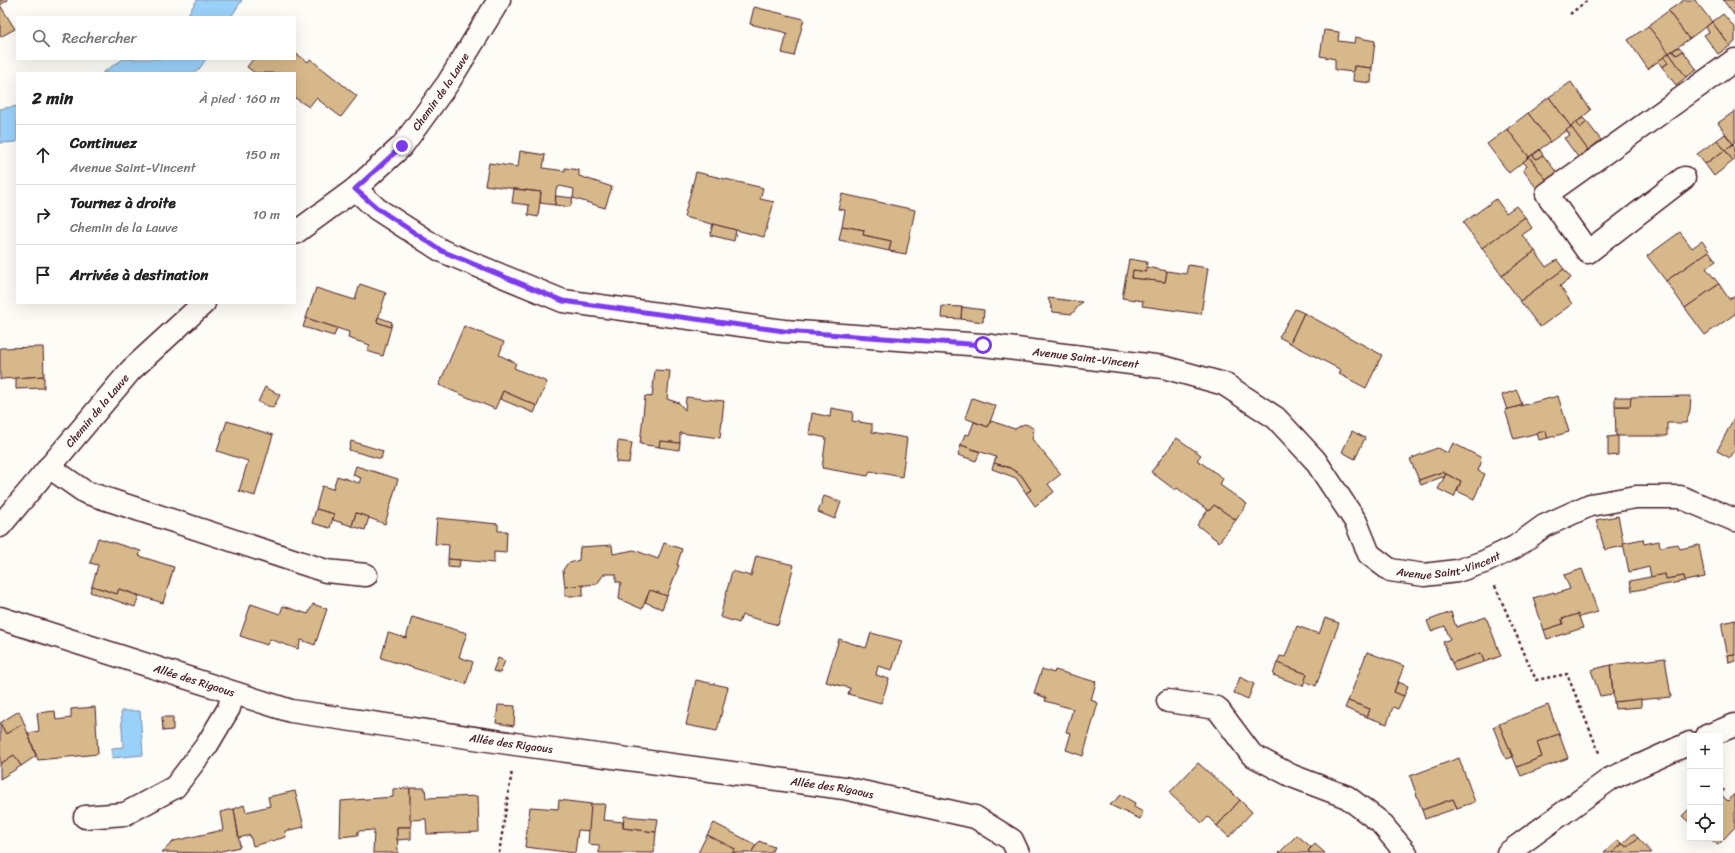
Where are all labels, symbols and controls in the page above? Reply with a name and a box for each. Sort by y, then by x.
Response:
search box [16,16,296,60]
text: Rechercher [62,25,137,51]
icon: search [30,27,52,49]
street label: Chemin de la Lauve [407,48,474,135]
text: 2 min [32,83,73,113]
text: À pied · 160 m [199,87,280,110]
text: Continuez [70,130,137,156]
route end [393,137,411,155]
text: 150 m [245,143,280,166]
icon: ahead [32,144,54,166]
text: Avenue Saint-Vincent [70,156,196,179]
text: Tournez à droite [70,190,176,216]
text: 10 m [253,203,280,226]
icon: right [32,204,54,226]
text: Chemin de la Lauve [70,216,178,239]
text: Arrivée à destination [70,262,208,288]
icon: arrive [32,264,54,286]
route start [974,336,992,354]
street label: Avenue Saint-Vincent [1031,342,1140,374]
street label: Chemin de la Lauve [60,369,134,452]
street label: Avenue Saint-Vincent [1394,546,1504,585]
street label: Allée des Rigaous [150,658,238,702]
street label: Allée des Rigaous [467,728,554,759]
map controls [1687,733,1723,841]
button: + [1687,733,1723,769]
button: − [1687,769,1723,805]
street label: Allée des Rigaous [788,771,876,804]
button: locate [1687,805,1723,841]

